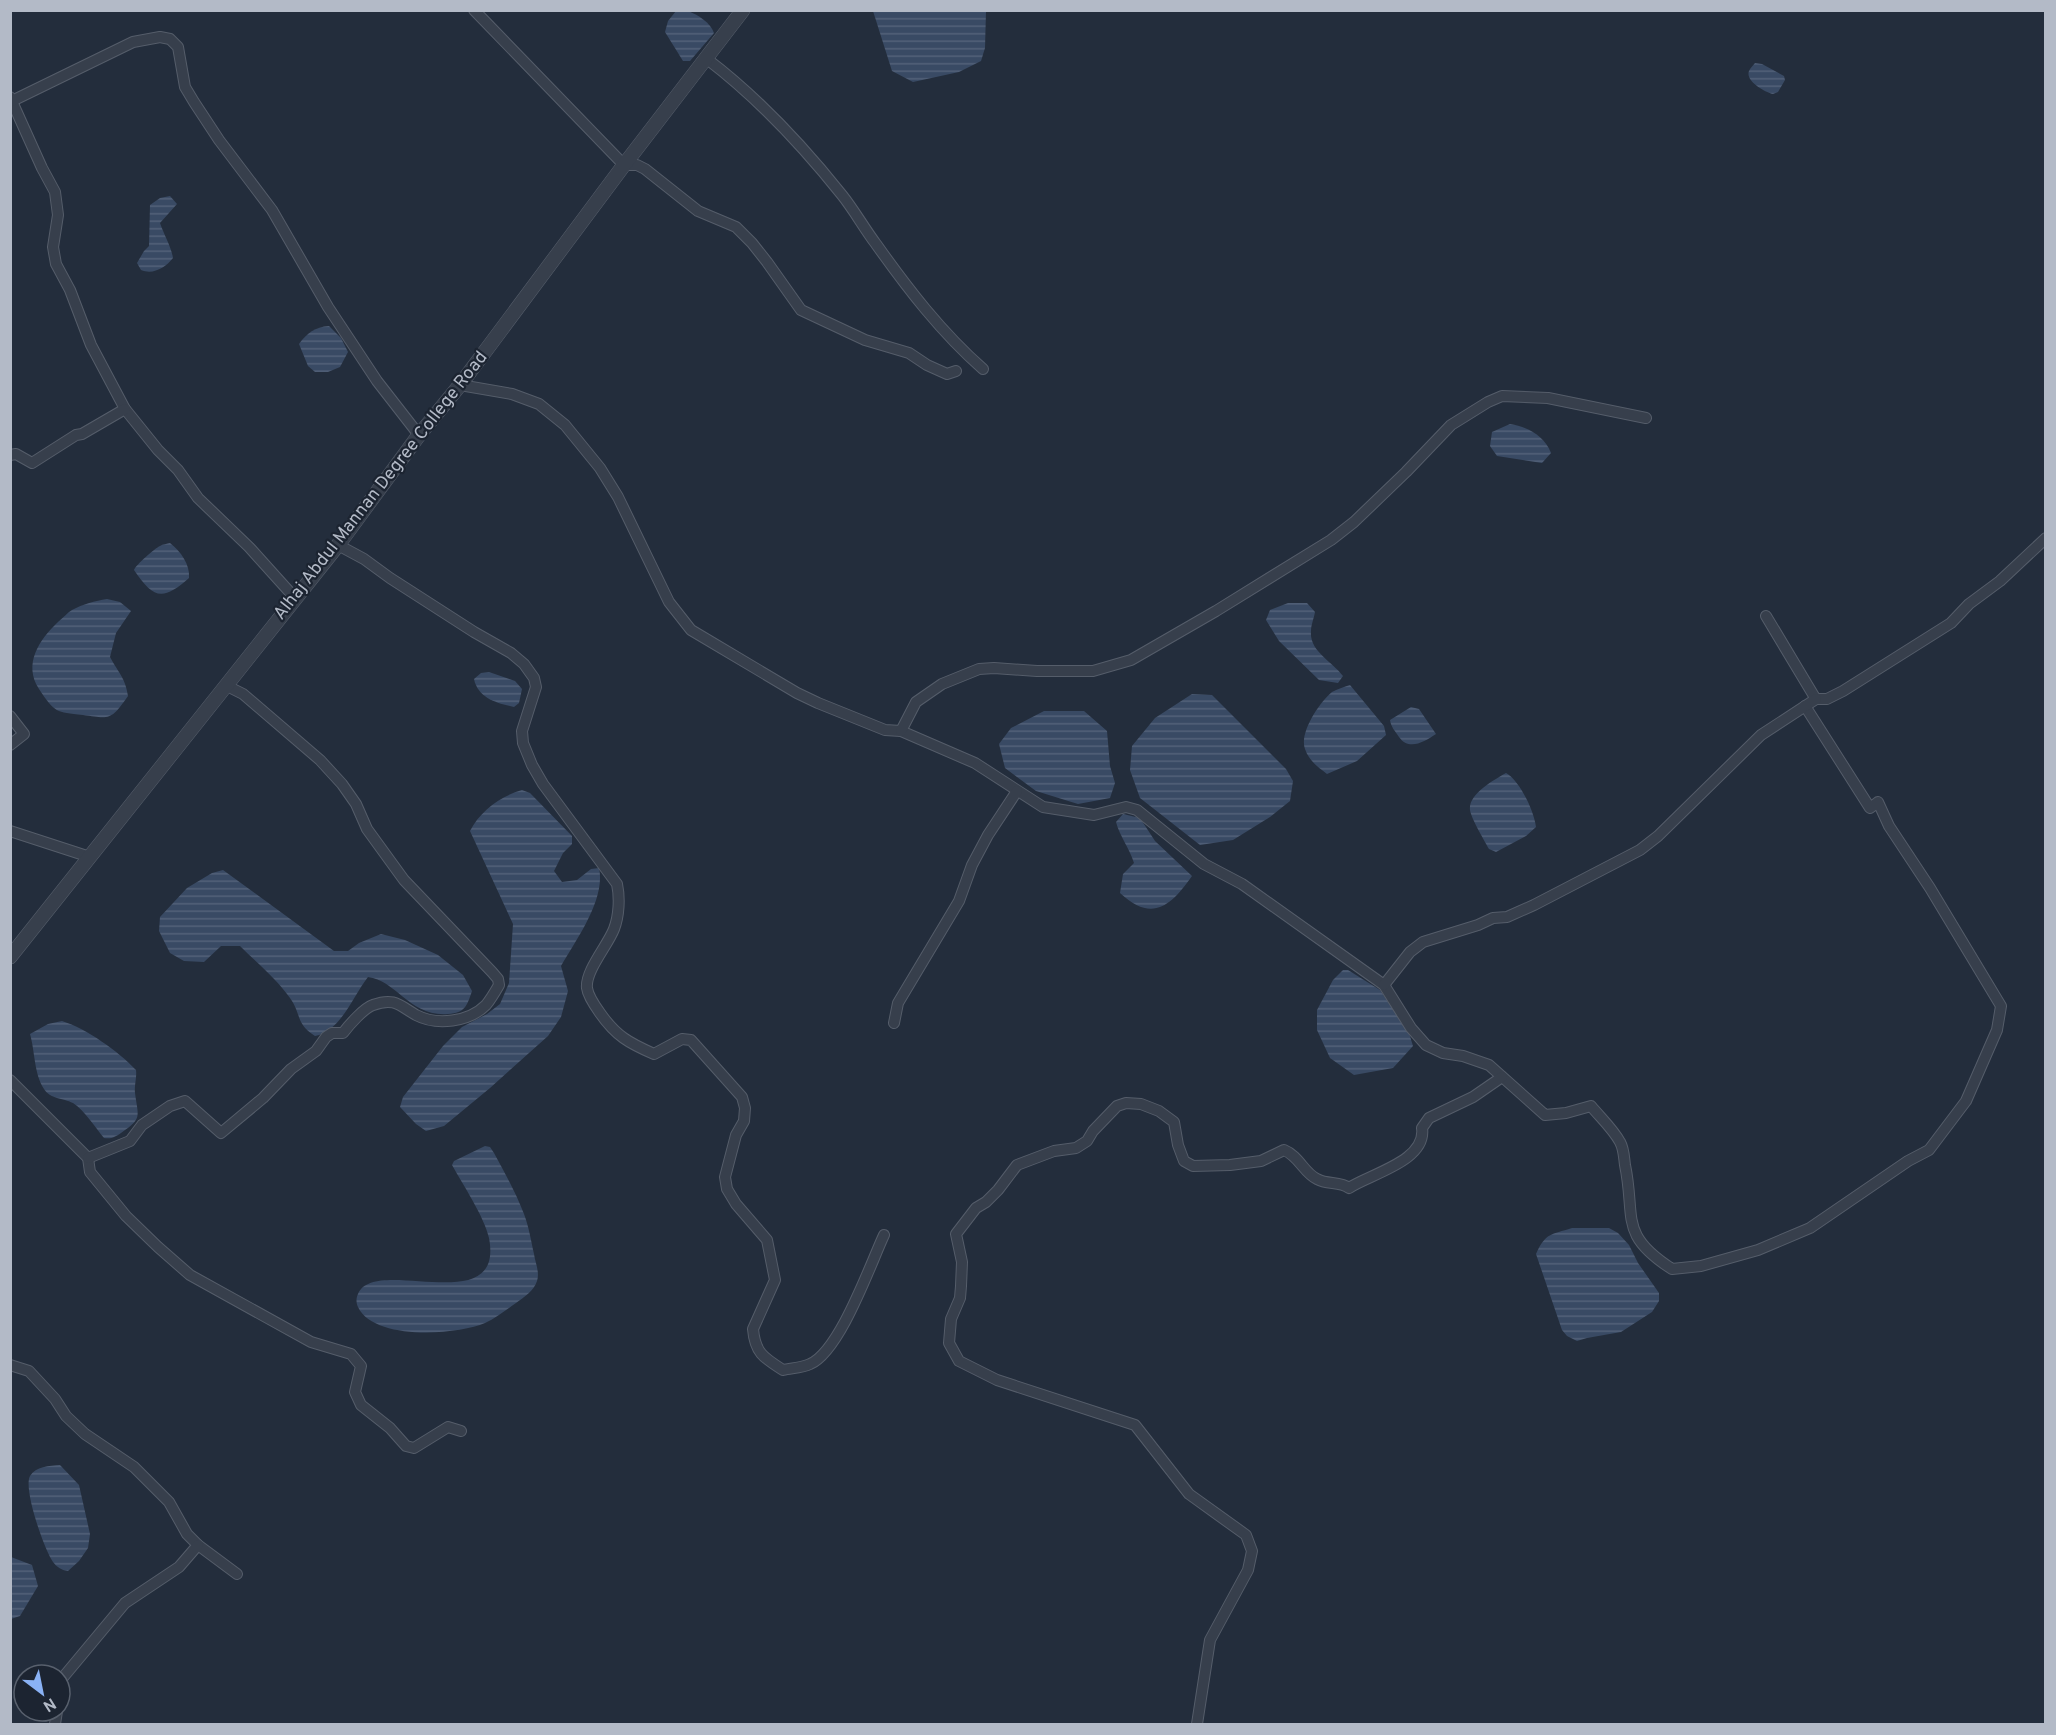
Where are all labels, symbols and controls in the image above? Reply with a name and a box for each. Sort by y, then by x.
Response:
street label: Alhaj Abdul Mannan Degree College Road [269,347,493,625]
north arrow [12,1663,72,1723]
text: N [39,1692,59,1716]

